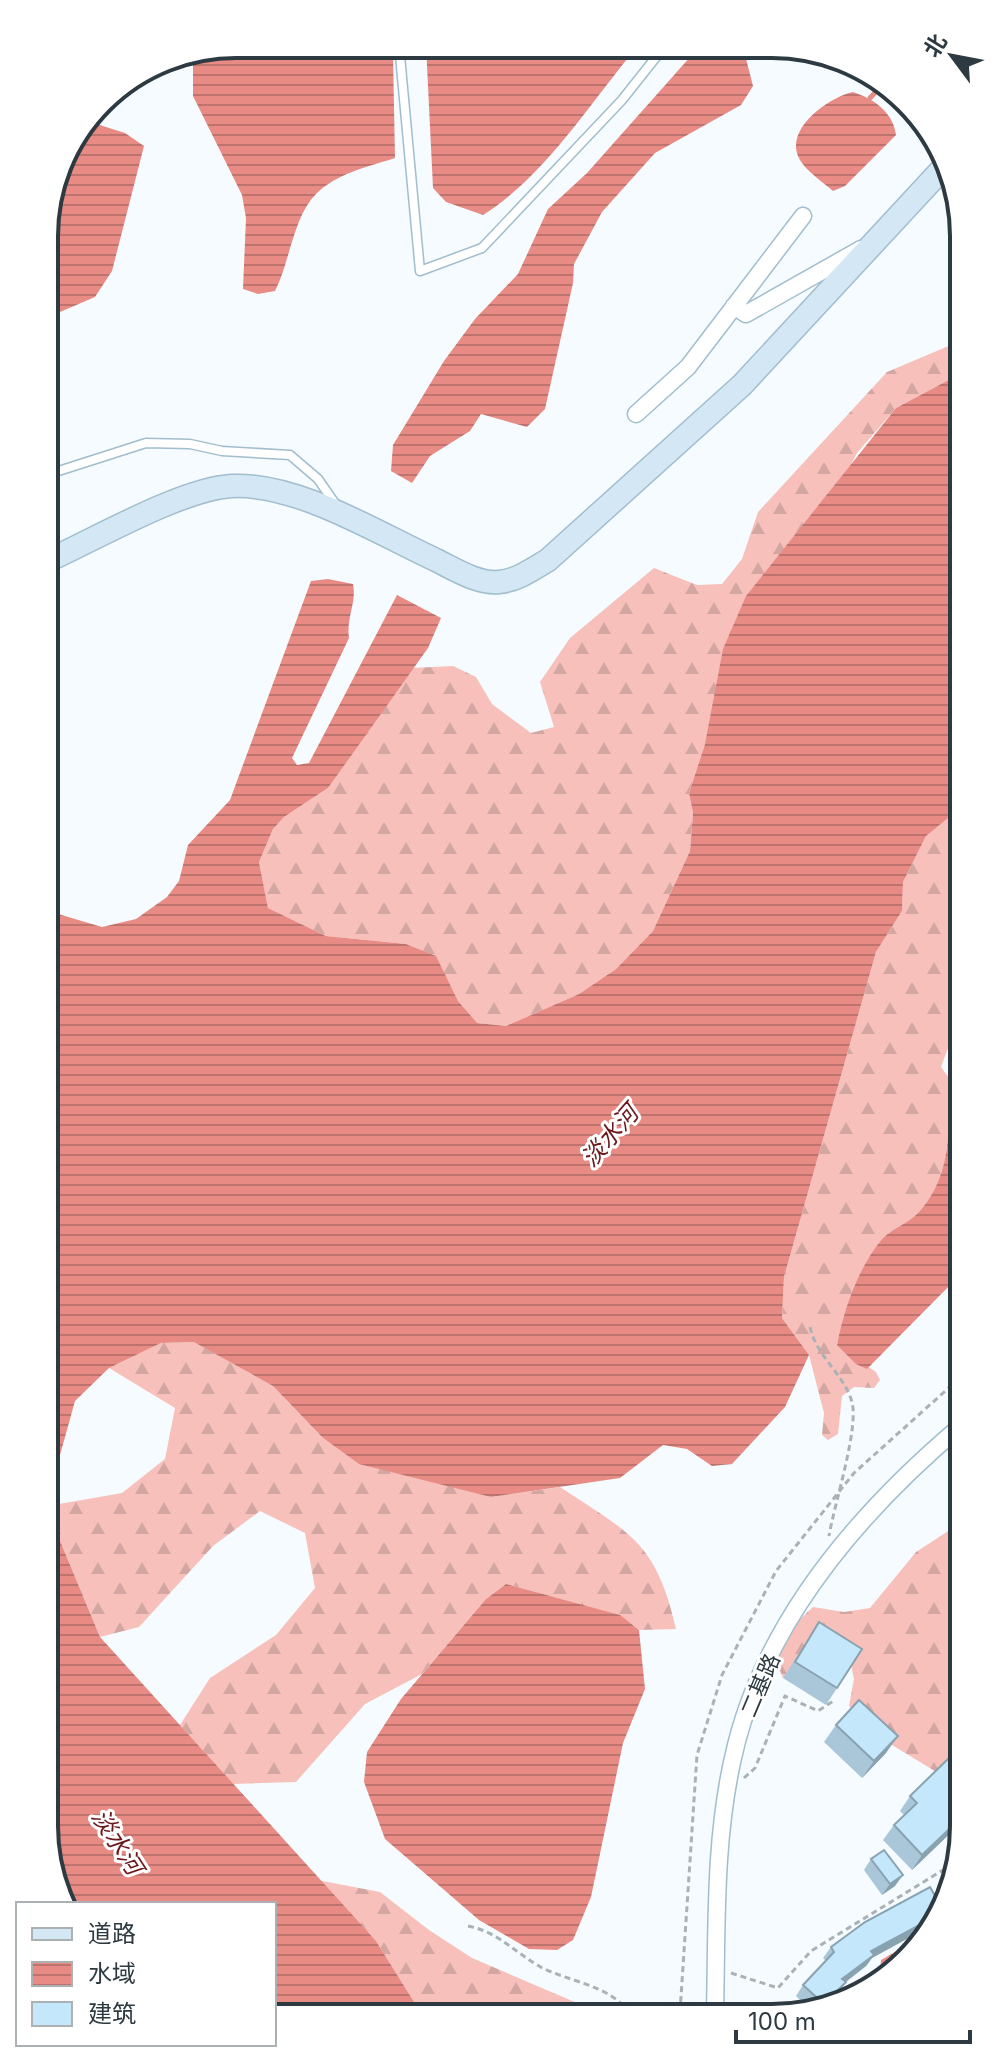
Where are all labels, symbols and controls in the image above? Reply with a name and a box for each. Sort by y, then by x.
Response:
north arrow [912,16,992,96]
text: 北 [918,29,952,62]
water label: 淡水河 [575,1096,647,1172]
street label: 二基路 [735,1650,785,1720]
water label: 淡水河 [86,1804,151,1883]
legend [16,1902,276,2046]
text: 道路 [88,1919,136,1948]
text: 水域 [88,1959,136,1988]
scale bar [736,1994,970,2044]
text: 建筑 [88,1999,136,2028]
text: 100 m [748,2007,816,2036]

